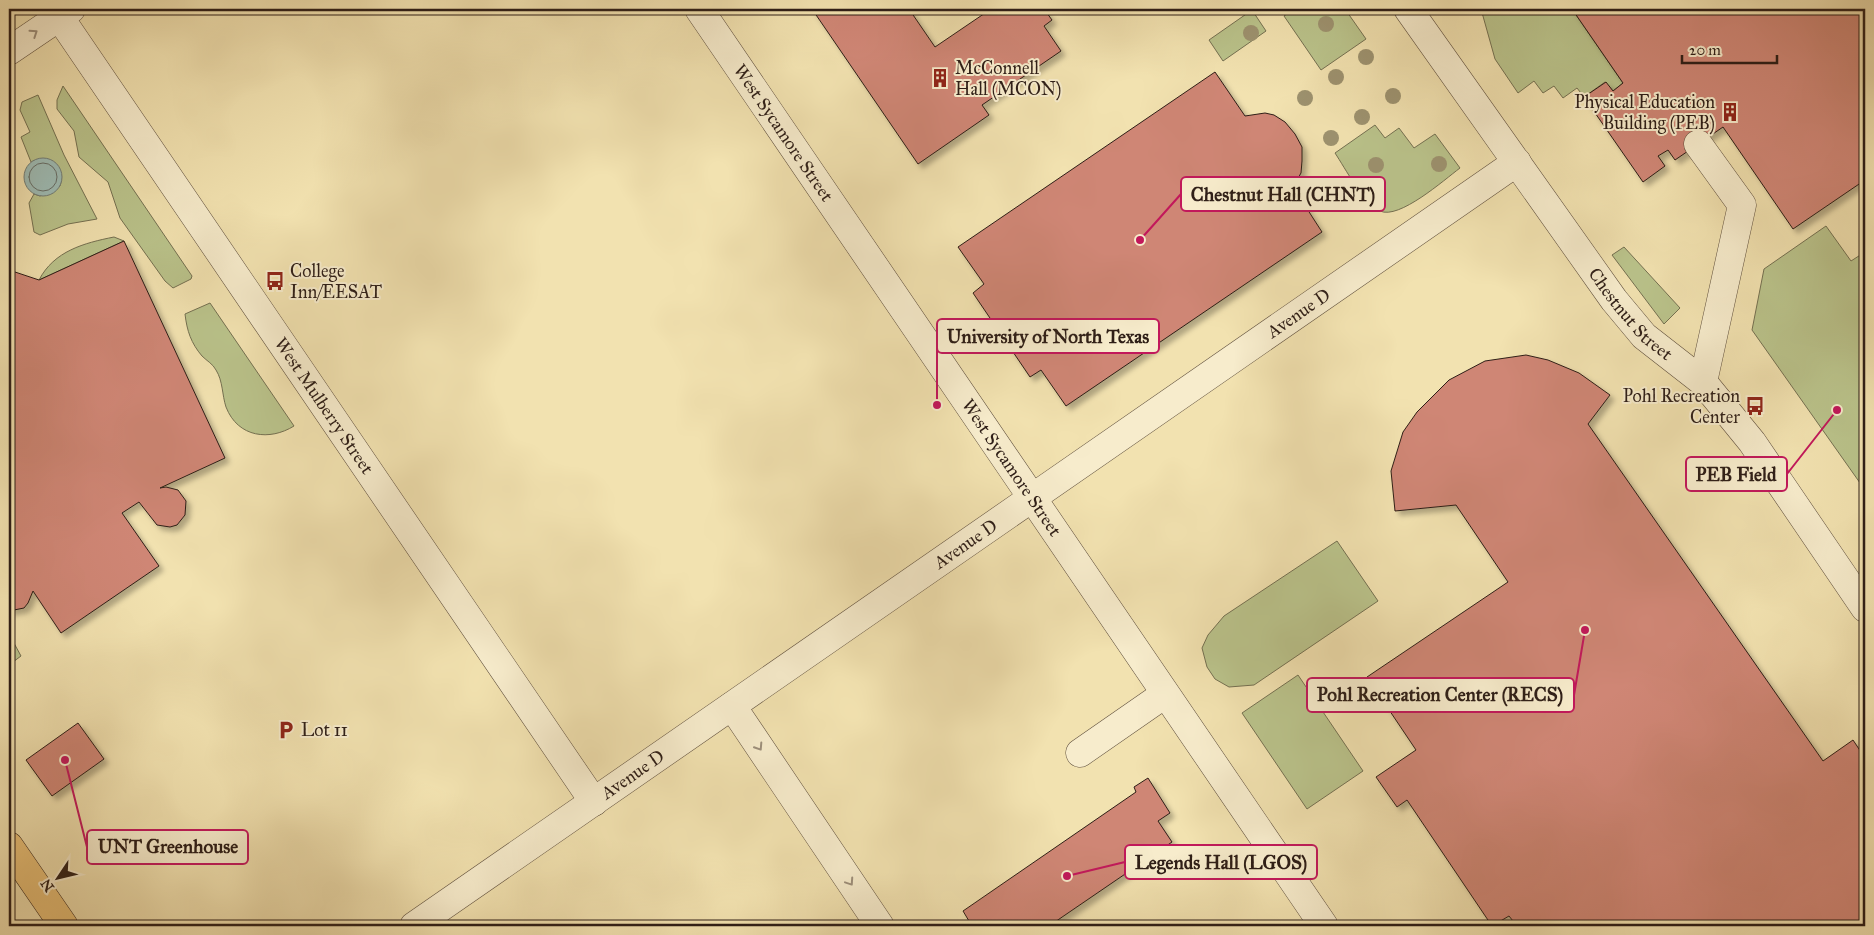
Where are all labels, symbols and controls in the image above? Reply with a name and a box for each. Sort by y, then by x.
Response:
one-way arrow [28,30,38,39]
scale bar [1682,32,1776,64]
text: 20 m [1689,41,1721,59]
place label: McConnell Hall (MCON) [955,57,1061,101]
street label: West Sycamore Street [729,60,838,206]
building icon: McConnell Hall (MCON) [929,67,951,89]
place label: Physical Education Building (PEB) [1574,91,1715,135]
building icon: Physical Education Building (PEB) [1719,101,1741,123]
callout: Chestnut Hall (CHNT) [1181,177,1385,211]
text: Chestnut Hall (CHNT) [1191,183,1375,207]
place label: College Inn/EESAT [290,260,382,303]
street label: Chestnut Street [1584,263,1677,365]
bus stop icon: College Inn/EESAT [264,270,286,292]
street label: Avenue D [1262,284,1334,343]
callout: University of North Texas [937,319,1159,353]
text: University of North Texas [947,325,1149,349]
street label: West Mulberry Street [270,333,379,479]
place label: Pohl Recreation Center [1623,385,1740,428]
street label: West Sycamore Street [957,395,1066,541]
bus stop icon: Pohl Recreation Center [1744,395,1766,417]
callout: PEB Field [1686,457,1787,491]
text: PEB Field [1695,463,1777,486]
street label: Avenue D [929,514,1002,574]
callout: Pohl Recreation Center (RECS) [1307,678,1574,712]
text: Pohl Recreation Center (RECS) [1317,683,1563,707]
parking icon: Lot 11 [275,719,297,741]
place label: Lot 11 [301,719,348,741]
one-way arrow [752,742,762,751]
street label: Avenue D [596,745,669,805]
callout: UNT Greenhouse [87,830,248,864]
text: UNT Greenhouse [98,835,238,858]
callout: Legends Hall (LGOS) [1125,845,1317,879]
text: Legends Hall (LGOS) [1135,851,1307,875]
north arrow [32,852,82,902]
text: N [37,875,58,895]
one-way arrow [844,876,853,885]

